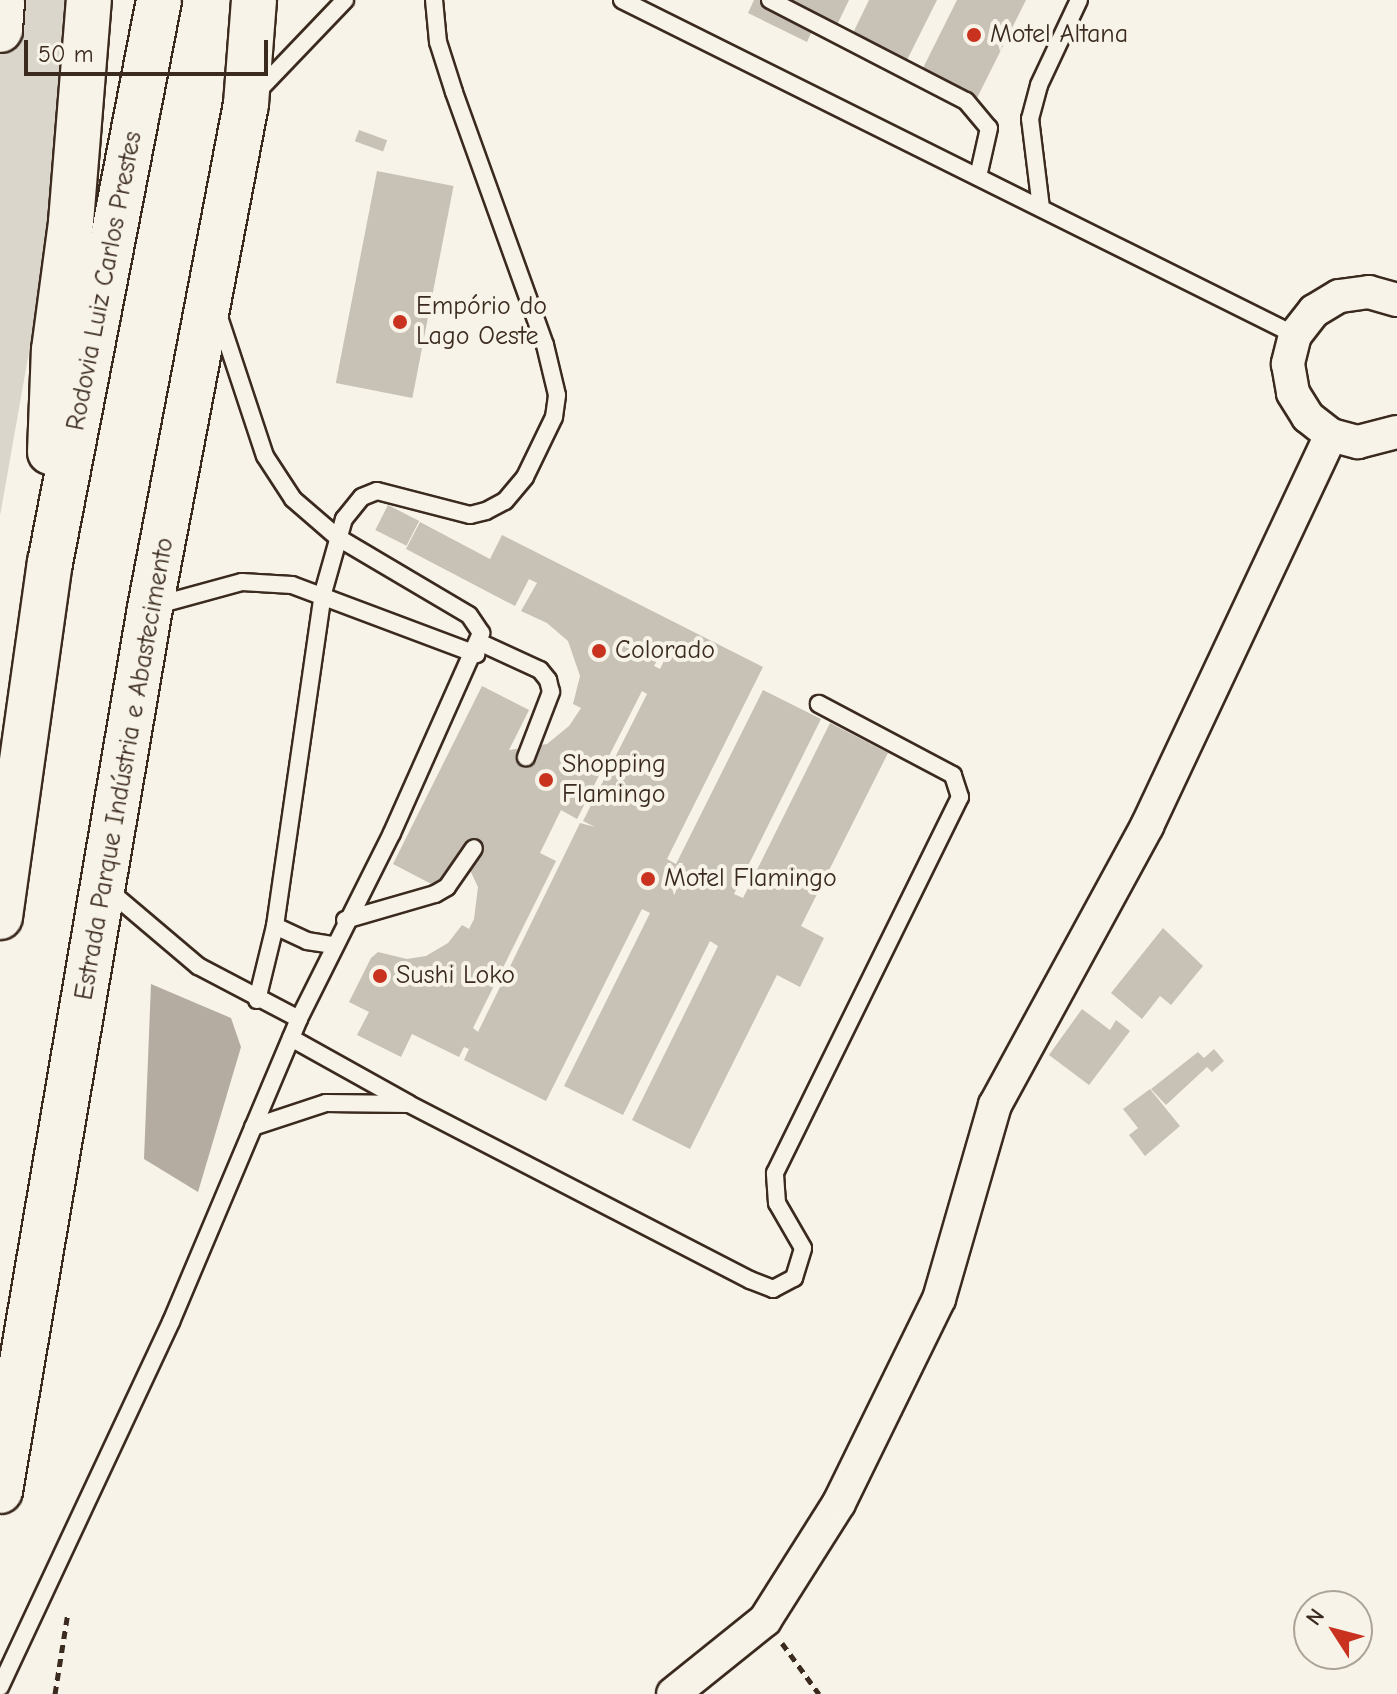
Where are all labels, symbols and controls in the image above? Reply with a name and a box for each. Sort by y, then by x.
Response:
place label: Motel Altana [990,19,1128,51]
scale bar [28,24,272,74]
marker: Motel Altana [965,26,983,44]
text: 50 m [38,40,94,68]
street label: Rodovia Luiz Carlos Prestes [61,129,149,433]
place label: Empório do Lago Oeste [416,291,547,352]
marker: Empório do Lago Oeste [391,313,409,331]
street label: Estrada Parque Indústria e Abastecimento [69,535,181,1003]
place label: Colorado [615,635,715,667]
marker: Colorado [590,642,608,660]
place label: Shopping Flamingo [562,749,666,810]
marker: Shopping Flamingo [537,771,555,789]
place label: Motel Flamingo [664,863,837,895]
marker: Motel Flamingo [639,870,657,888]
place label: Sushi Loko [396,960,515,992]
marker: Sushi Loko [371,967,389,985]
north arrow [1293,1590,1373,1670]
text: N [1300,1604,1330,1631]

